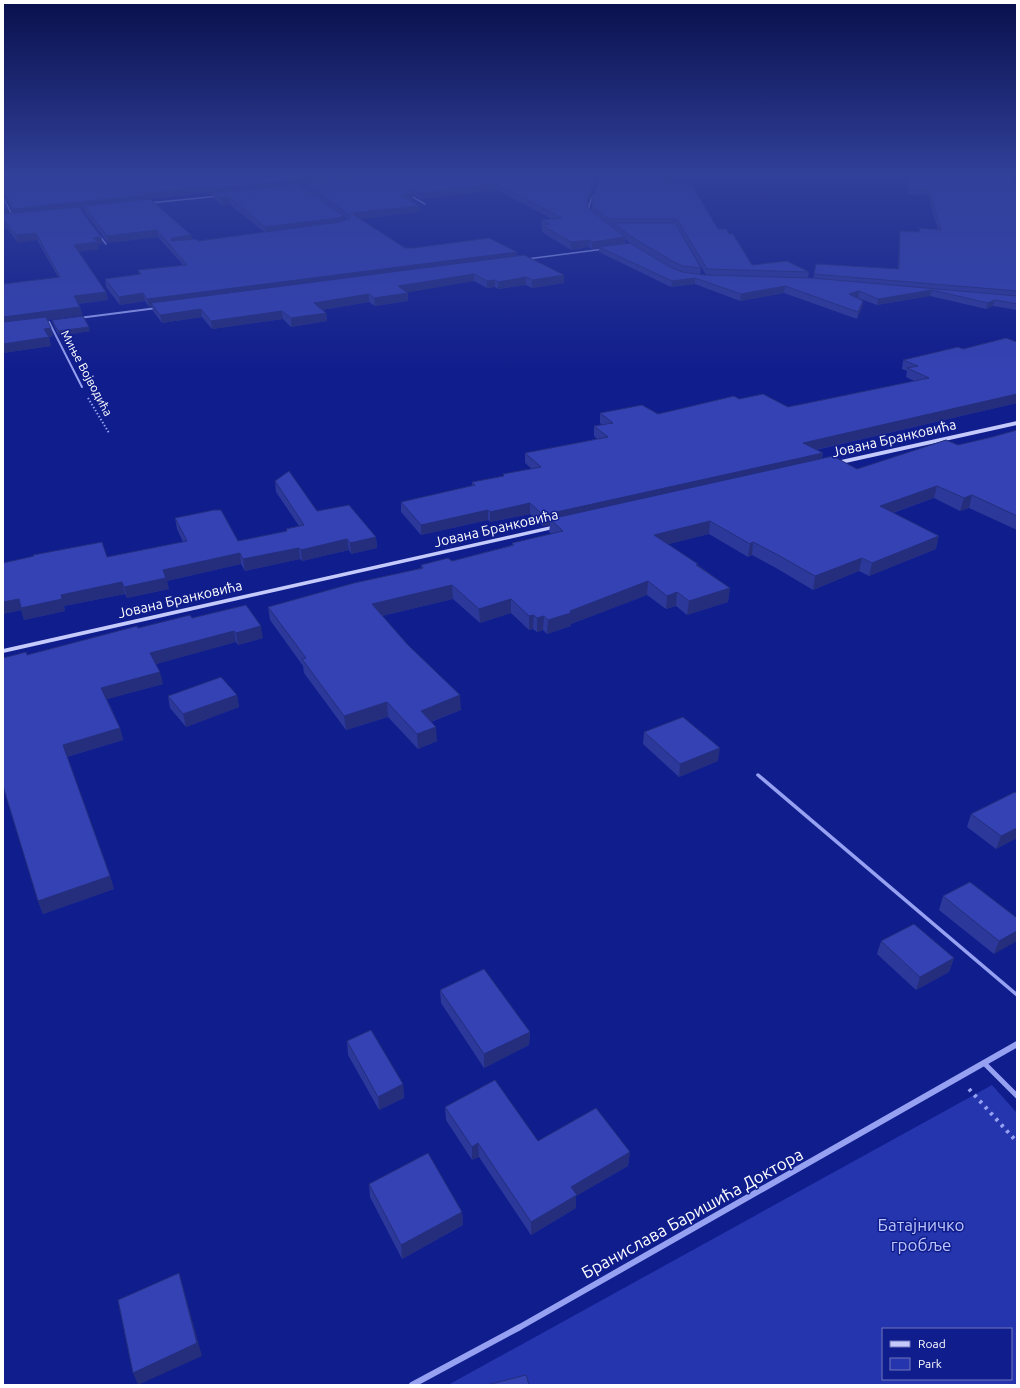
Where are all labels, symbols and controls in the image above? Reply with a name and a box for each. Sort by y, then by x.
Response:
street label: Миње Војводића [59,328,115,418]
street label: Јована Бранковића [830,416,958,460]
street label: Јована Бранковића [432,506,560,550]
street label: Јована Бранковића [116,577,244,621]
street label: Бранислава Баришића Доктора [578,1144,806,1282]
park label: Батајничко гробље [878,1215,964,1254]
legend [882,1328,1012,1380]
text: Road [918,1337,946,1350]
text: Park [918,1357,942,1370]

